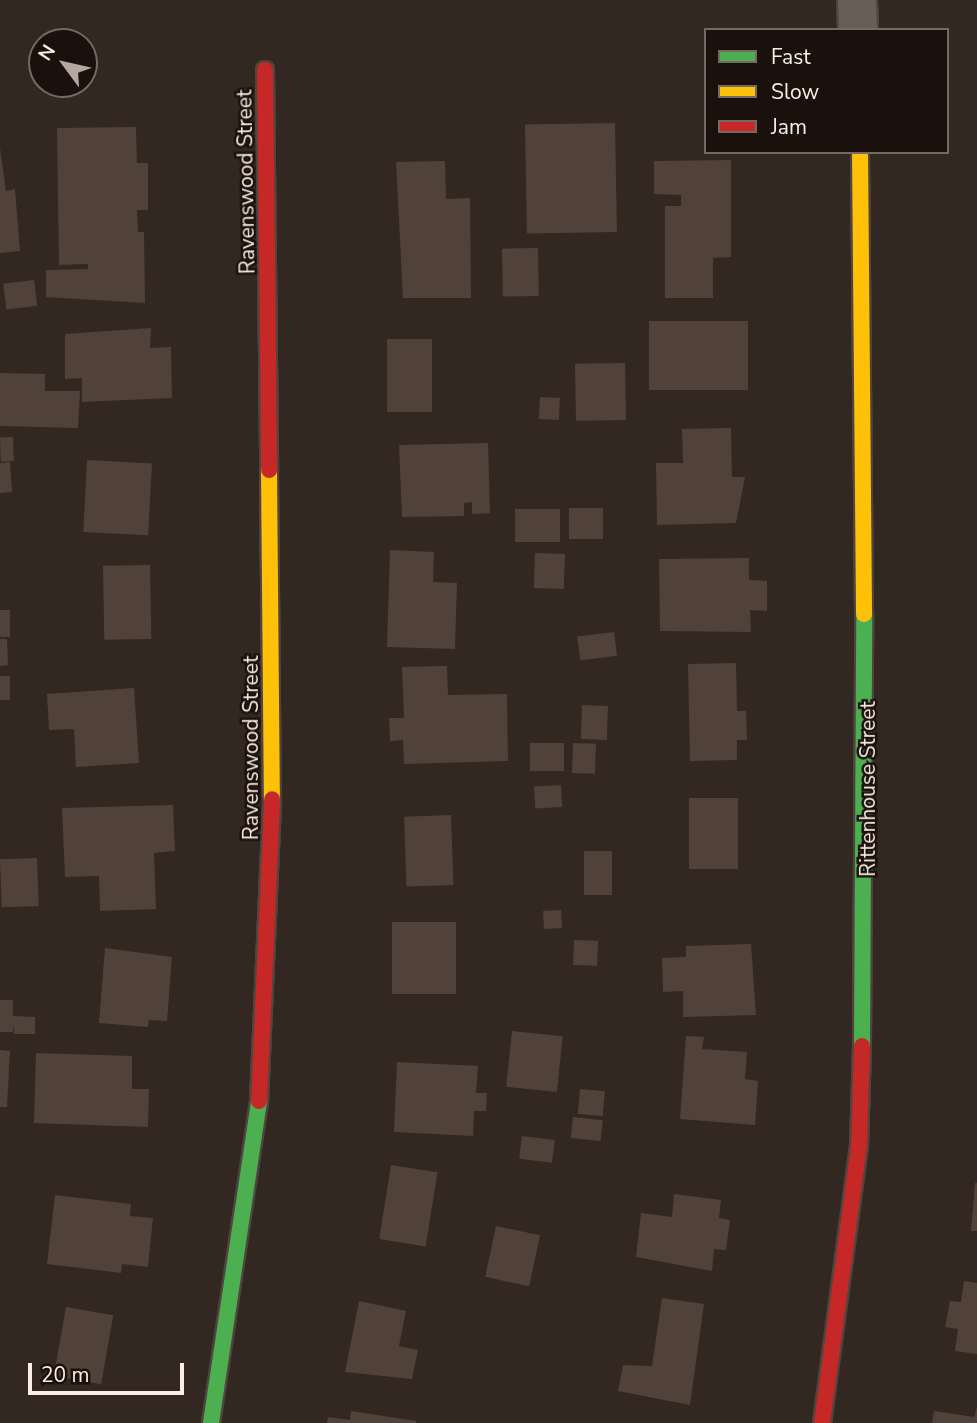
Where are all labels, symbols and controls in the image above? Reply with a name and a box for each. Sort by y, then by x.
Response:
north arrow [28,28,98,98]
legend [704,28,949,154]
text: N [32,40,62,66]
text: Fast [771,43,811,71]
text: Slow [771,78,819,106]
street label: Ravenswood Street [232,90,260,274]
text: Jam [771,113,807,141]
street label: Ravenswood Street [238,656,264,840]
street label: Rittenhouse Street [855,701,881,877]
scale bar [32,1350,187,1394]
text: 20 m [41,1361,90,1389]

